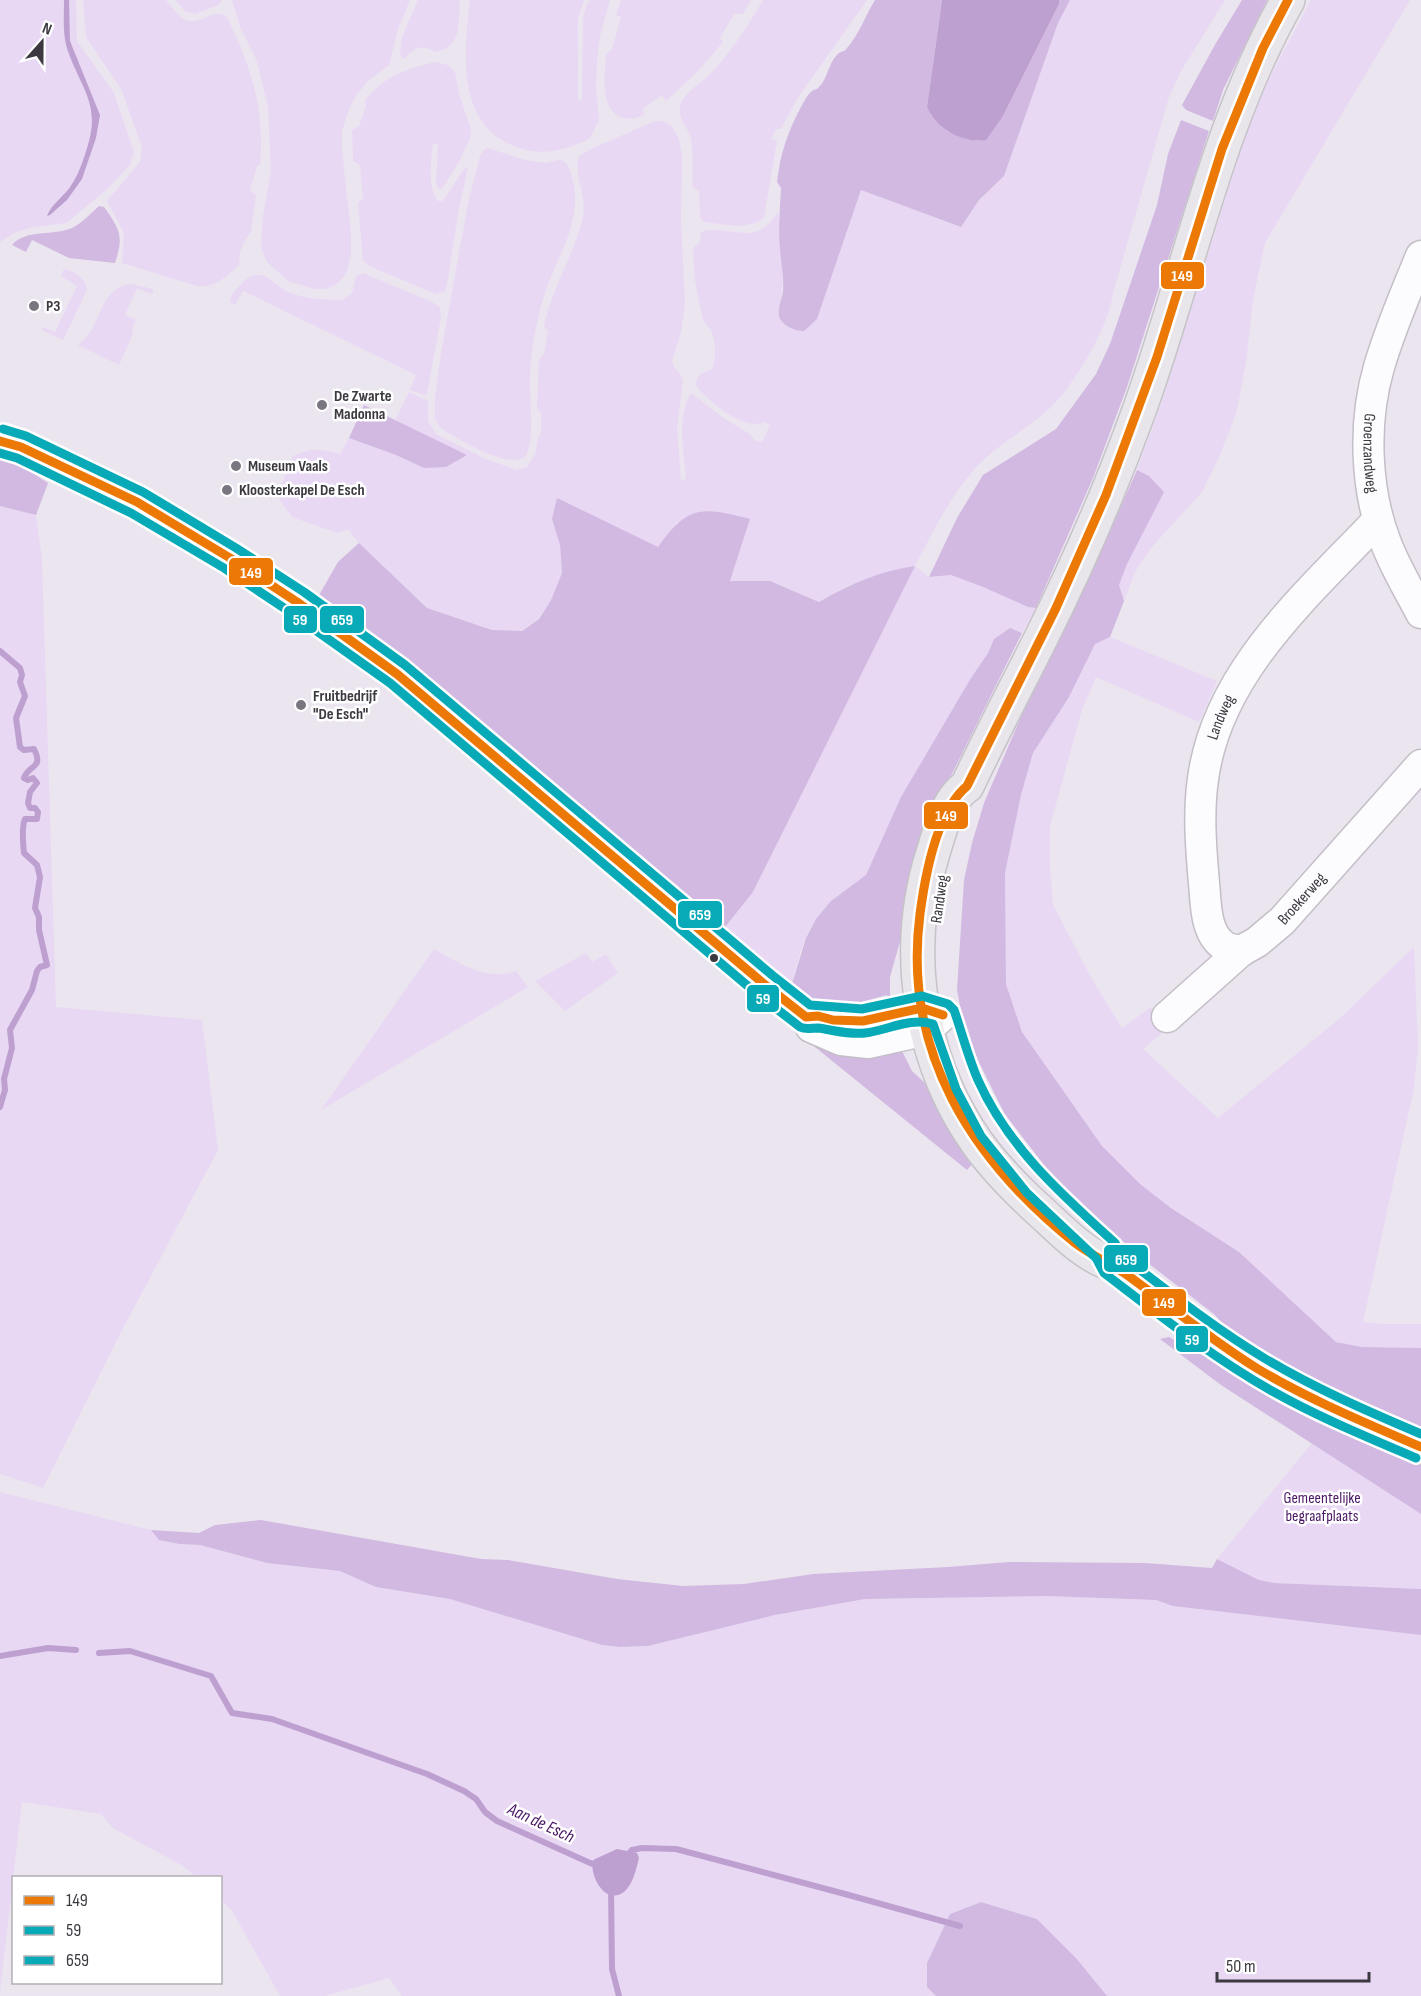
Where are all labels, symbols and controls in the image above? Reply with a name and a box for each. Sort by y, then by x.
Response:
north arrow [12,12,72,72]
text: N [39,19,54,40]
line badge: 149 [1160,261,1205,290]
text: 149 [1171,267,1193,286]
place label: P3 [46,297,60,316]
marker: P3 [27,299,41,313]
place label: De Zwarte Madonna [334,387,392,424]
marker: De Zwarte Madonna [315,398,329,412]
street label: Groenzandweg [1359,413,1382,494]
place label: Museum Vaals [248,457,328,476]
marker: Museum Vaals [229,459,243,473]
place label: Kloosterkapel De Esch [239,481,365,500]
marker: Kloosterkapel De Esch [220,483,234,497]
line badge: 149 [228,557,274,586]
text: 149 [240,564,262,583]
line badge: 59 [283,605,318,634]
line badge: 659 [319,605,365,634]
text: 59 [293,611,307,630]
text: 659 [331,611,353,630]
place label: Fruitbedrijf "De Esch" [313,687,378,724]
street label: Landweg [1203,691,1239,742]
marker: Fruitbedrijf "De Esch" [294,698,308,712]
line badge: 149 [923,801,969,830]
text: 149 [935,807,957,826]
street label: Broekerweg [1274,869,1330,929]
street label: Randweg [927,874,953,924]
line badge: 659 [677,900,723,929]
text: 659 [689,906,711,925]
unlabelled marker [708,952,720,964]
line badge: 59 [746,984,780,1013]
text: 59 [756,990,770,1009]
line badge: 659 [1103,1244,1149,1273]
text: 659 [1115,1251,1137,1270]
line badge: 149 [1141,1288,1187,1317]
text: 149 [1153,1294,1175,1313]
line badge: 59 [1175,1325,1209,1353]
text: 59 [1185,1331,1199,1350]
park label: Gemeentelijke begraafplaats [1283,1489,1361,1526]
water label: Aan de Esch [504,1798,578,1848]
legend [12,1876,222,1984]
text: 149 [66,1890,88,1911]
text: 59 [66,1920,81,1941]
scale bar [1217,1945,1368,1983]
text: 659 [66,1950,89,1971]
text: 50 m [1226,1956,1256,1977]

